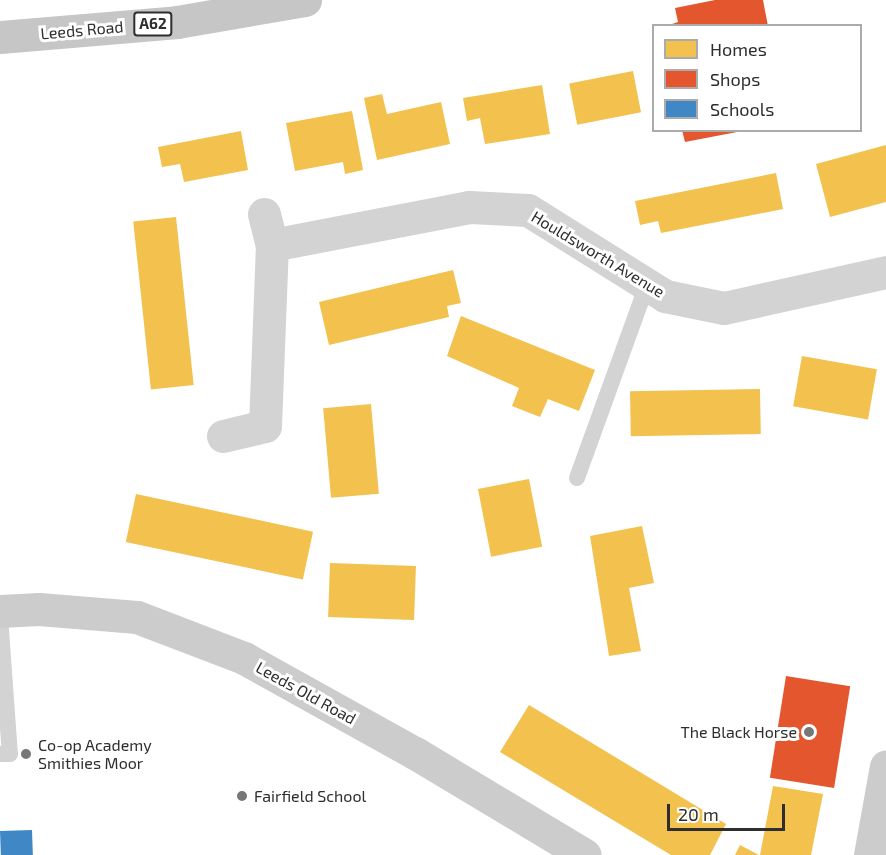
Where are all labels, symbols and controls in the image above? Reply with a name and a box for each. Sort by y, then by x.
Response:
road number: A62 [132,12,174,36]
street label: Leeds Road [40,17,124,43]
legend [652,24,862,132]
text: Homes [710,38,767,60]
text: Shops [710,68,760,90]
text: Schools [710,98,774,120]
street label: Houldsworth Avenue [528,207,668,301]
street label: Leeds Old Road [253,658,359,728]
place label: The Black Horse [680,722,797,742]
marker: The Black Horse [802,725,816,739]
place label: Co-op Academy Smithies Moor [38,735,152,773]
marker: Co-op Academy Smithies Moor [19,747,33,761]
place label: Fairfield School [254,786,366,806]
marker: Fairfield School [235,789,249,803]
scale bar [670,792,788,830]
text: 20 m [678,803,719,825]

